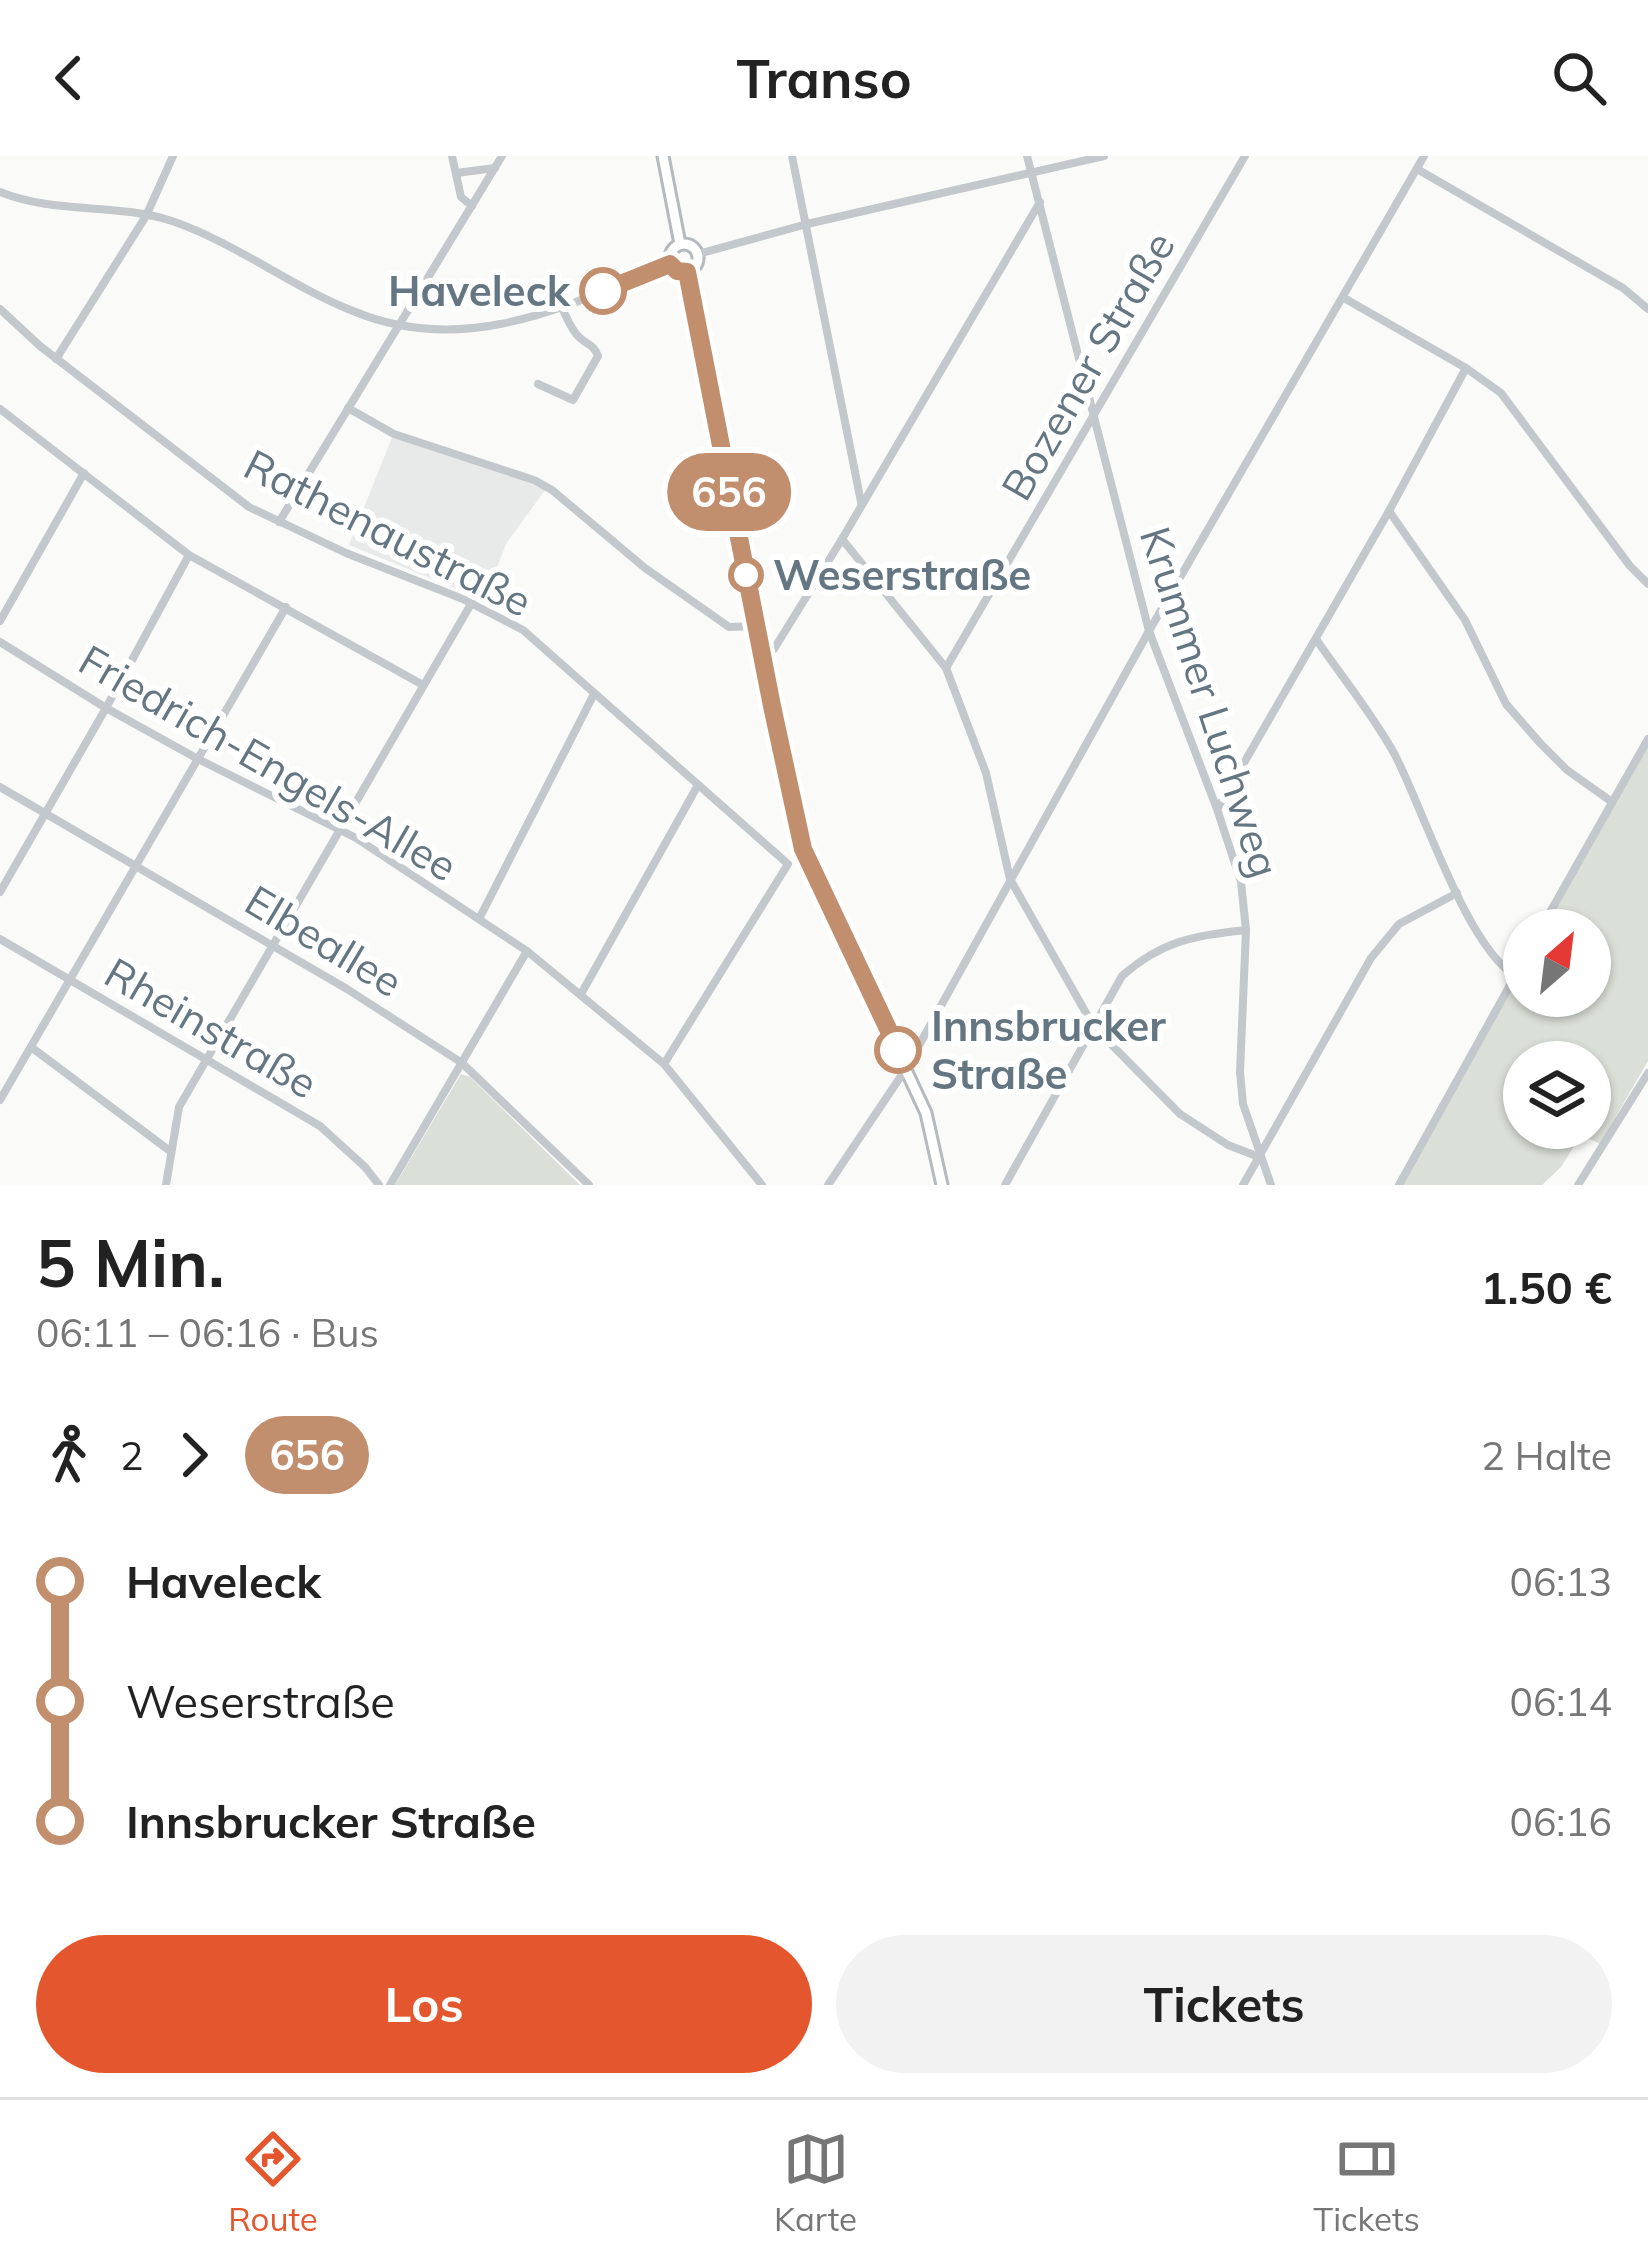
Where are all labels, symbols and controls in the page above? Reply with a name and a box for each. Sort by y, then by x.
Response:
text: Transo [736,44,912,112]
icon: back [36,45,102,111]
icon: search [1546,45,1612,111]
street label: Bozener Straße [989,222,1186,509]
place label: Haveleck [388,264,571,317]
marker: Haveleck [581,269,625,313]
street label: Rathenaustraße [236,437,541,628]
line badge: 656 [660,453,798,531]
text: 656 [691,465,767,518]
street label: Krummer Luchweg [1129,520,1292,884]
place label: Weserstraße [773,548,1031,601]
marker: Weserstraße [730,559,762,591]
street label: Friedrich-Engels-Allee [70,633,466,892]
street label: Elbeallee [236,873,412,1008]
north arrow [1503,909,1611,1017]
map controls [1503,909,1611,1149]
street label: Rheinstraße [96,946,327,1110]
place label: Innsbrucker Straße [931,999,1166,1100]
marker: Innsbrucker Straße [876,1028,920,1072]
button: layers [1503,1041,1611,1149]
text: 5 Min. [36,1221,225,1304]
text: 1.50 € [1481,1259,1612,1315]
text: 06:11 – 06:16 · Bus [36,1308,379,1357]
icon: walk [36,1422,102,1488]
icon: forward [161,1422,227,1488]
text: 656 [269,1428,345,1481]
text: 2 [120,1431,143,1480]
text: 2 Halte [1481,1431,1612,1480]
text: Haveleck [126,1553,321,1609]
text: 06:13 [1510,1557,1612,1606]
text: Weserstraße [126,1673,395,1729]
text: 06:14 [1510,1677,1612,1726]
text: Innsbrucker Straße [126,1793,536,1849]
text: 06:16 [1510,1797,1612,1846]
button: Los [36,1935,812,2073]
button: Tickets [836,1935,1612,2073]
tab: Route [228,2126,318,2239]
tab: Karte [774,2126,857,2239]
tab: Tickets [1313,2126,1420,2239]

